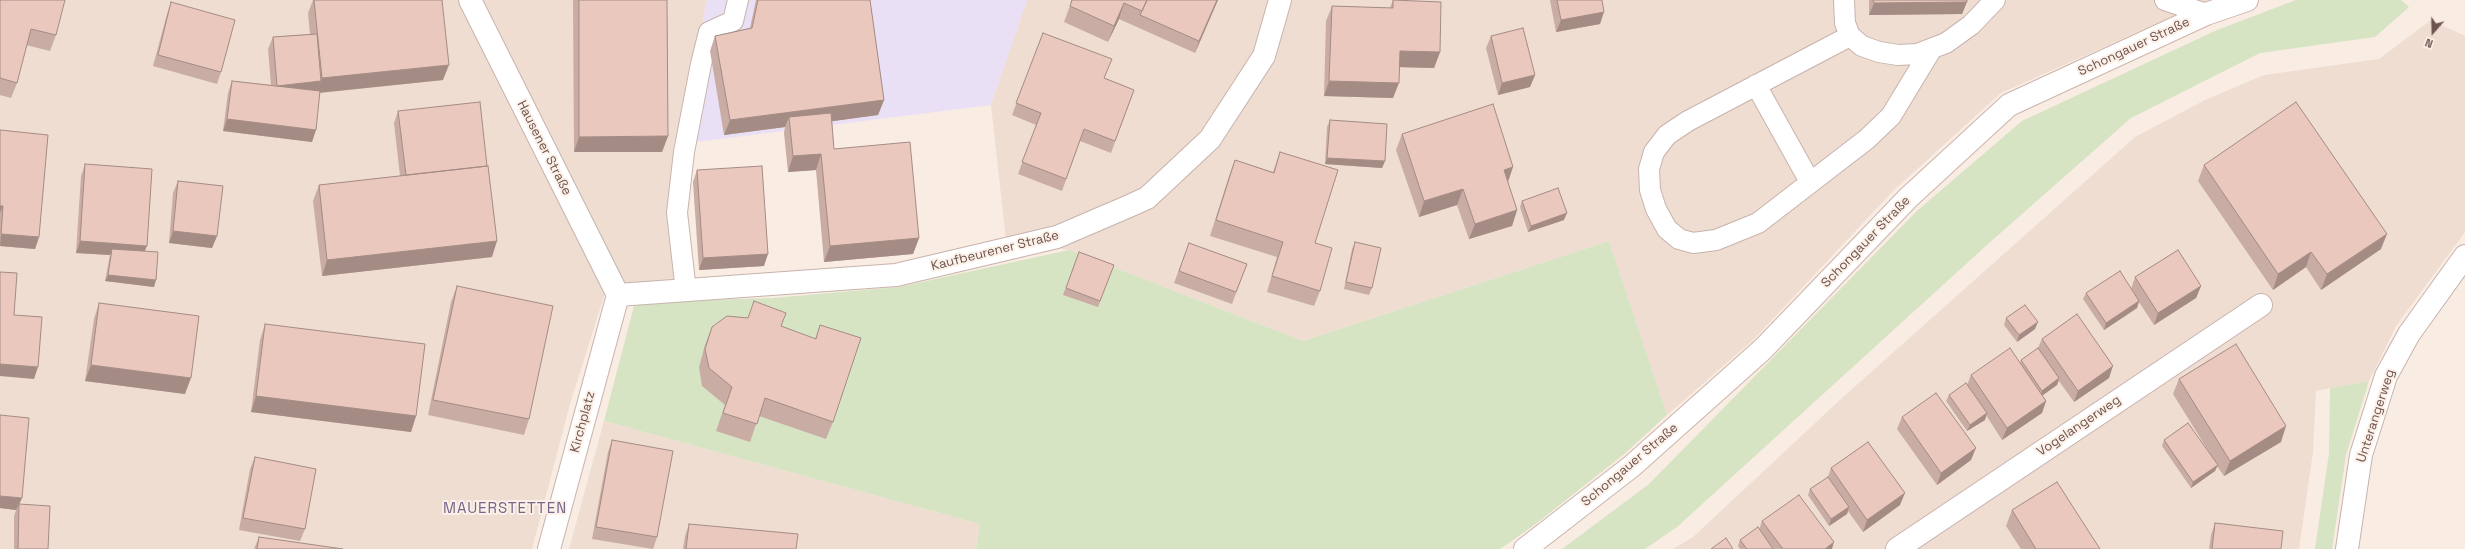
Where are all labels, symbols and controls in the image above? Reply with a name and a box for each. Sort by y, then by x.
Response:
north arrow [2413,12,2453,52]
street label: Schongauer Straße [2076,14,2192,80]
text: N [2423,35,2435,51]
street label: Hausener Straße [513,98,575,198]
street label: Schongauer Straße [1818,193,1914,291]
street label: Kaufbeurener Straße [929,228,1061,274]
street label: Unterangerweg [2354,367,2398,465]
street label: Kirchplatz [567,390,599,454]
street label: Vogelangerweg [2034,392,2124,460]
street label: Schongauer Straße [1579,420,1681,510]
district label: MAUERSTETTEN [443,500,567,518]

